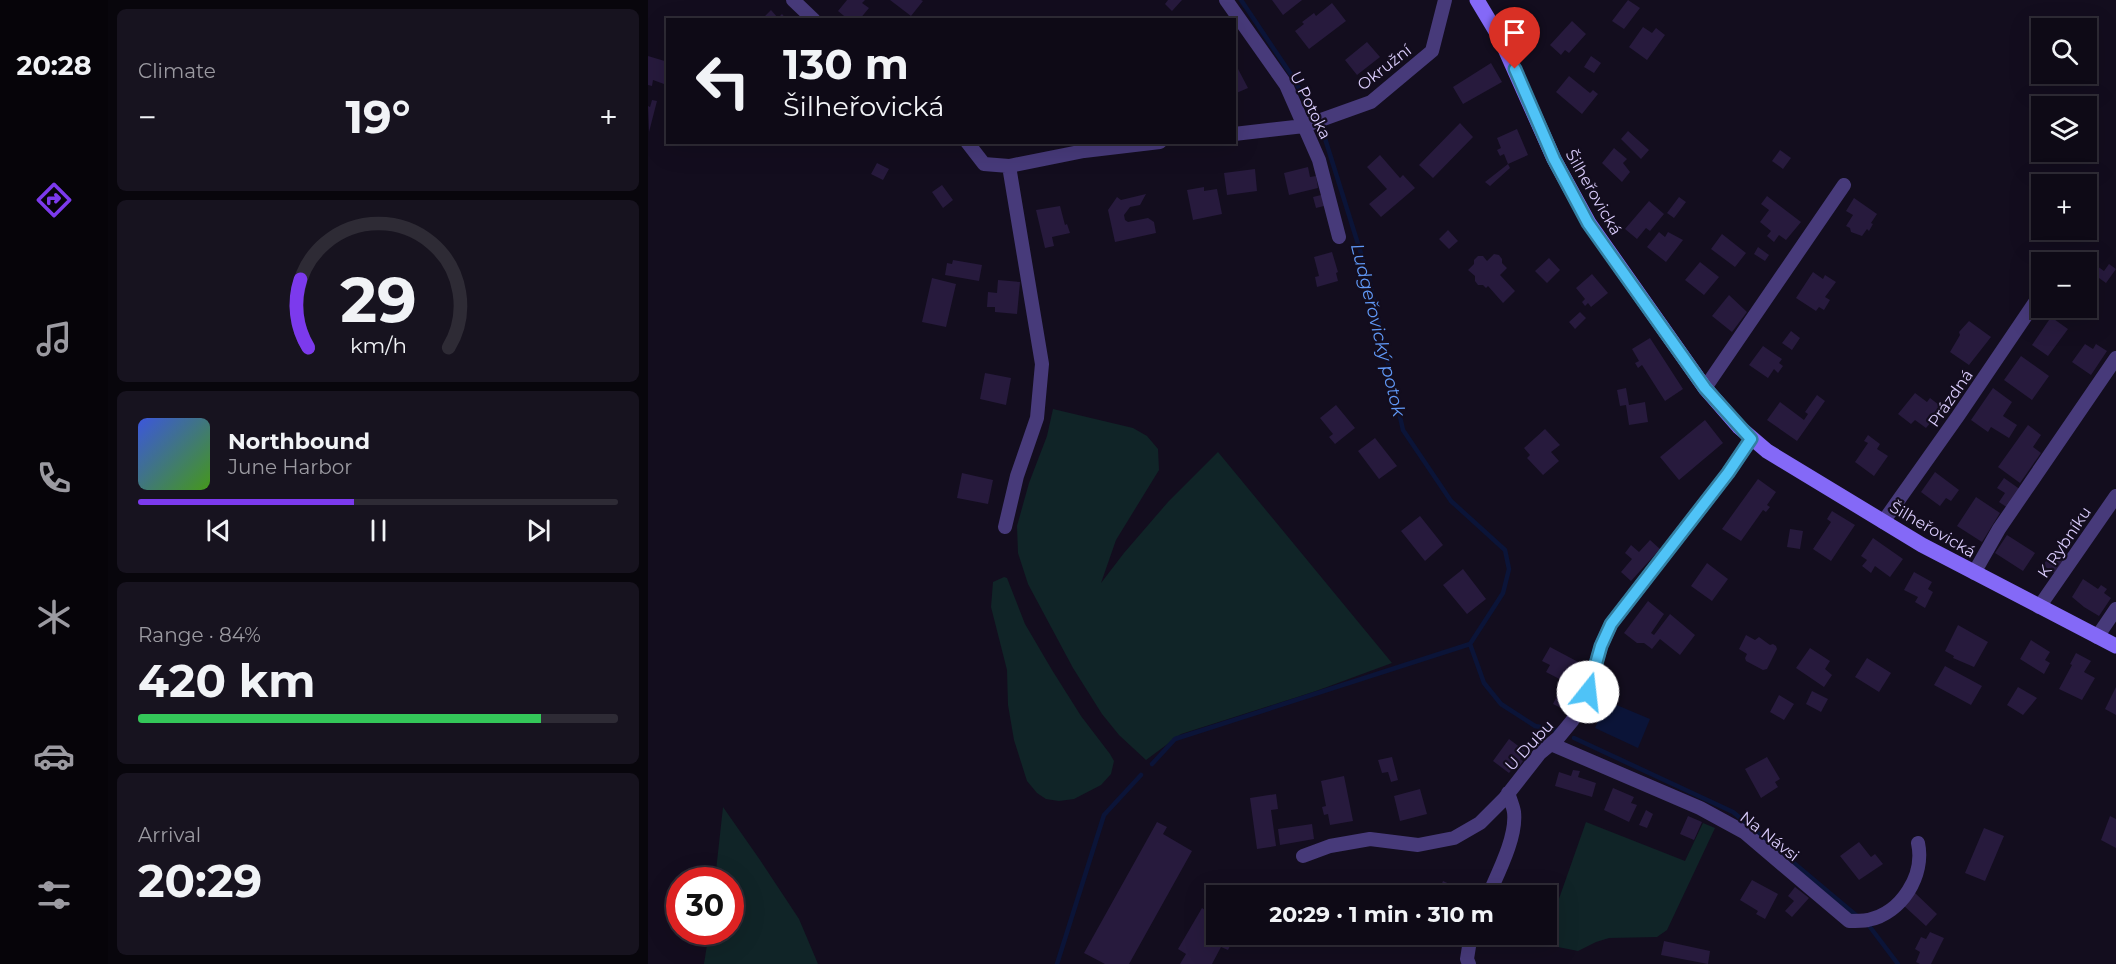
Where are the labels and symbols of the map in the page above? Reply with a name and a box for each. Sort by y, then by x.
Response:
pin [1489,7,1540,69]
street label: Okružní [1354,40,1416,94]
street label: U Potoka [1286,68,1335,142]
street label: Šilheřovická [1561,146,1626,238]
water label: Ludgeřovický potok [1346,241,1410,420]
street label: Prázdná [1924,366,1977,431]
street label: Šilheřovická [1887,497,1979,562]
street label: K Rybníku [2034,503,2095,582]
position arrow [1556,660,1620,724]
street label: U Dubu [1501,716,1558,775]
street label: Na Návsi [1736,807,1803,865]
speed limit sign: 30 [666,867,744,945]

